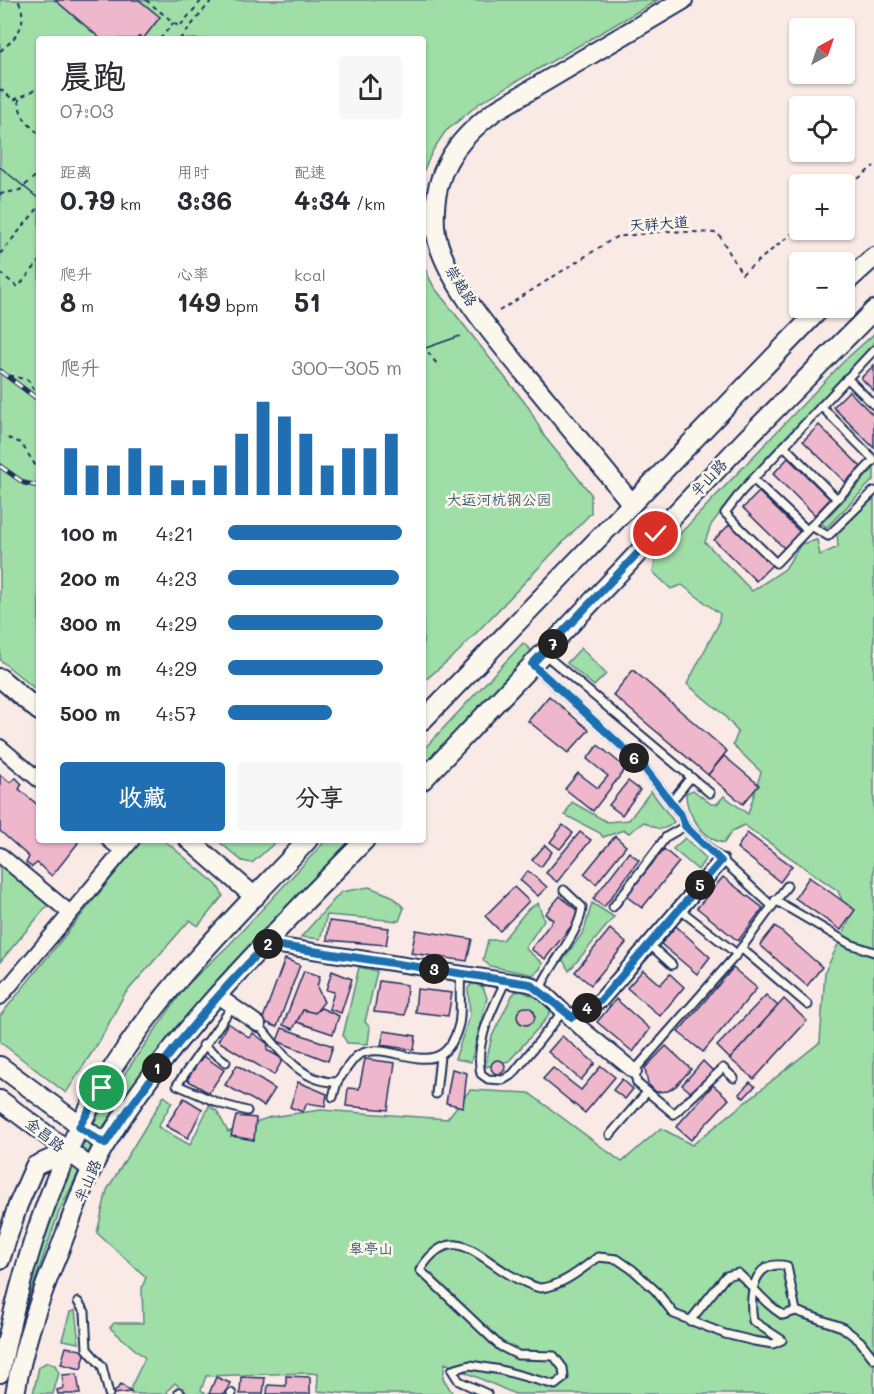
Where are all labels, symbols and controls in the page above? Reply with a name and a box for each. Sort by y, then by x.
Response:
north arrow [789,18,855,84]
map controls [789,18,855,318]
text: 晨跑 [60,53,126,96]
button: share [339,56,402,119]
button: locate [789,96,855,162]
text: 07:03 [60,97,114,123]
text: 距离 [60,161,92,182]
text: 用时 [177,161,209,182]
text: 配速 [294,161,326,182]
button: + [789,174,855,240]
text: 0.79 [60,183,115,217]
text: 3:36 [177,183,232,217]
text: 4:34 [294,183,351,217]
text: km [115,193,141,214]
text: /km [351,193,386,214]
street label: 天祥大道 [628,211,690,235]
button: − [789,252,855,318]
street label: 崇越路 [441,261,482,310]
text: 爬升 [60,263,92,284]
text: 心率 [177,263,209,284]
text: kcal [294,264,326,285]
text: 8 [60,285,76,319]
text: 149 [177,285,221,319]
text: 51 [294,285,321,319]
text: m [76,295,94,316]
text: bpm [221,295,259,316]
text: 爬升 [60,354,100,380]
text: 300–305 m [291,354,402,380]
street label: 半山路 [686,454,731,501]
park label: 大运河杭钢公园 [446,489,552,509]
pin [630,508,681,559]
icon: check [639,517,672,550]
text: 100 m [60,520,118,546]
text: 4:21 [156,520,194,546]
text: 200 m [60,565,120,591]
text: 4:23 [156,565,197,591]
text: 300 m [60,610,121,636]
text: 4:29 [156,610,197,636]
pin: 7 [538,629,568,659]
text: 7 [549,633,557,654]
text: 400 m [60,655,121,681]
text: 4:29 [156,655,197,681]
text: 500 m [60,700,120,726]
text: 4:57 [156,700,197,726]
pin: 6 [619,743,649,773]
text: 6 [629,747,639,768]
button: 收藏 [60,762,225,831]
button: 分享 [237,762,402,831]
pin: 5 [685,870,715,900]
text: 5 [695,874,705,895]
pin: 2 [253,929,283,959]
text: 2 [264,933,272,954]
pin: 3 [419,954,449,984]
text: 3 [429,958,439,979]
pin: 4 [572,993,602,1023]
text: 4 [582,997,592,1018]
pin: 1 [142,1053,172,1083]
text: 1 [153,1057,161,1078]
pin [76,1062,127,1113]
icon: arrive [85,1071,118,1104]
street label: 金昌路 [22,1112,70,1156]
street label: 半山路 [69,1156,105,1205]
park label: 皋亭山 [348,1238,394,1258]

